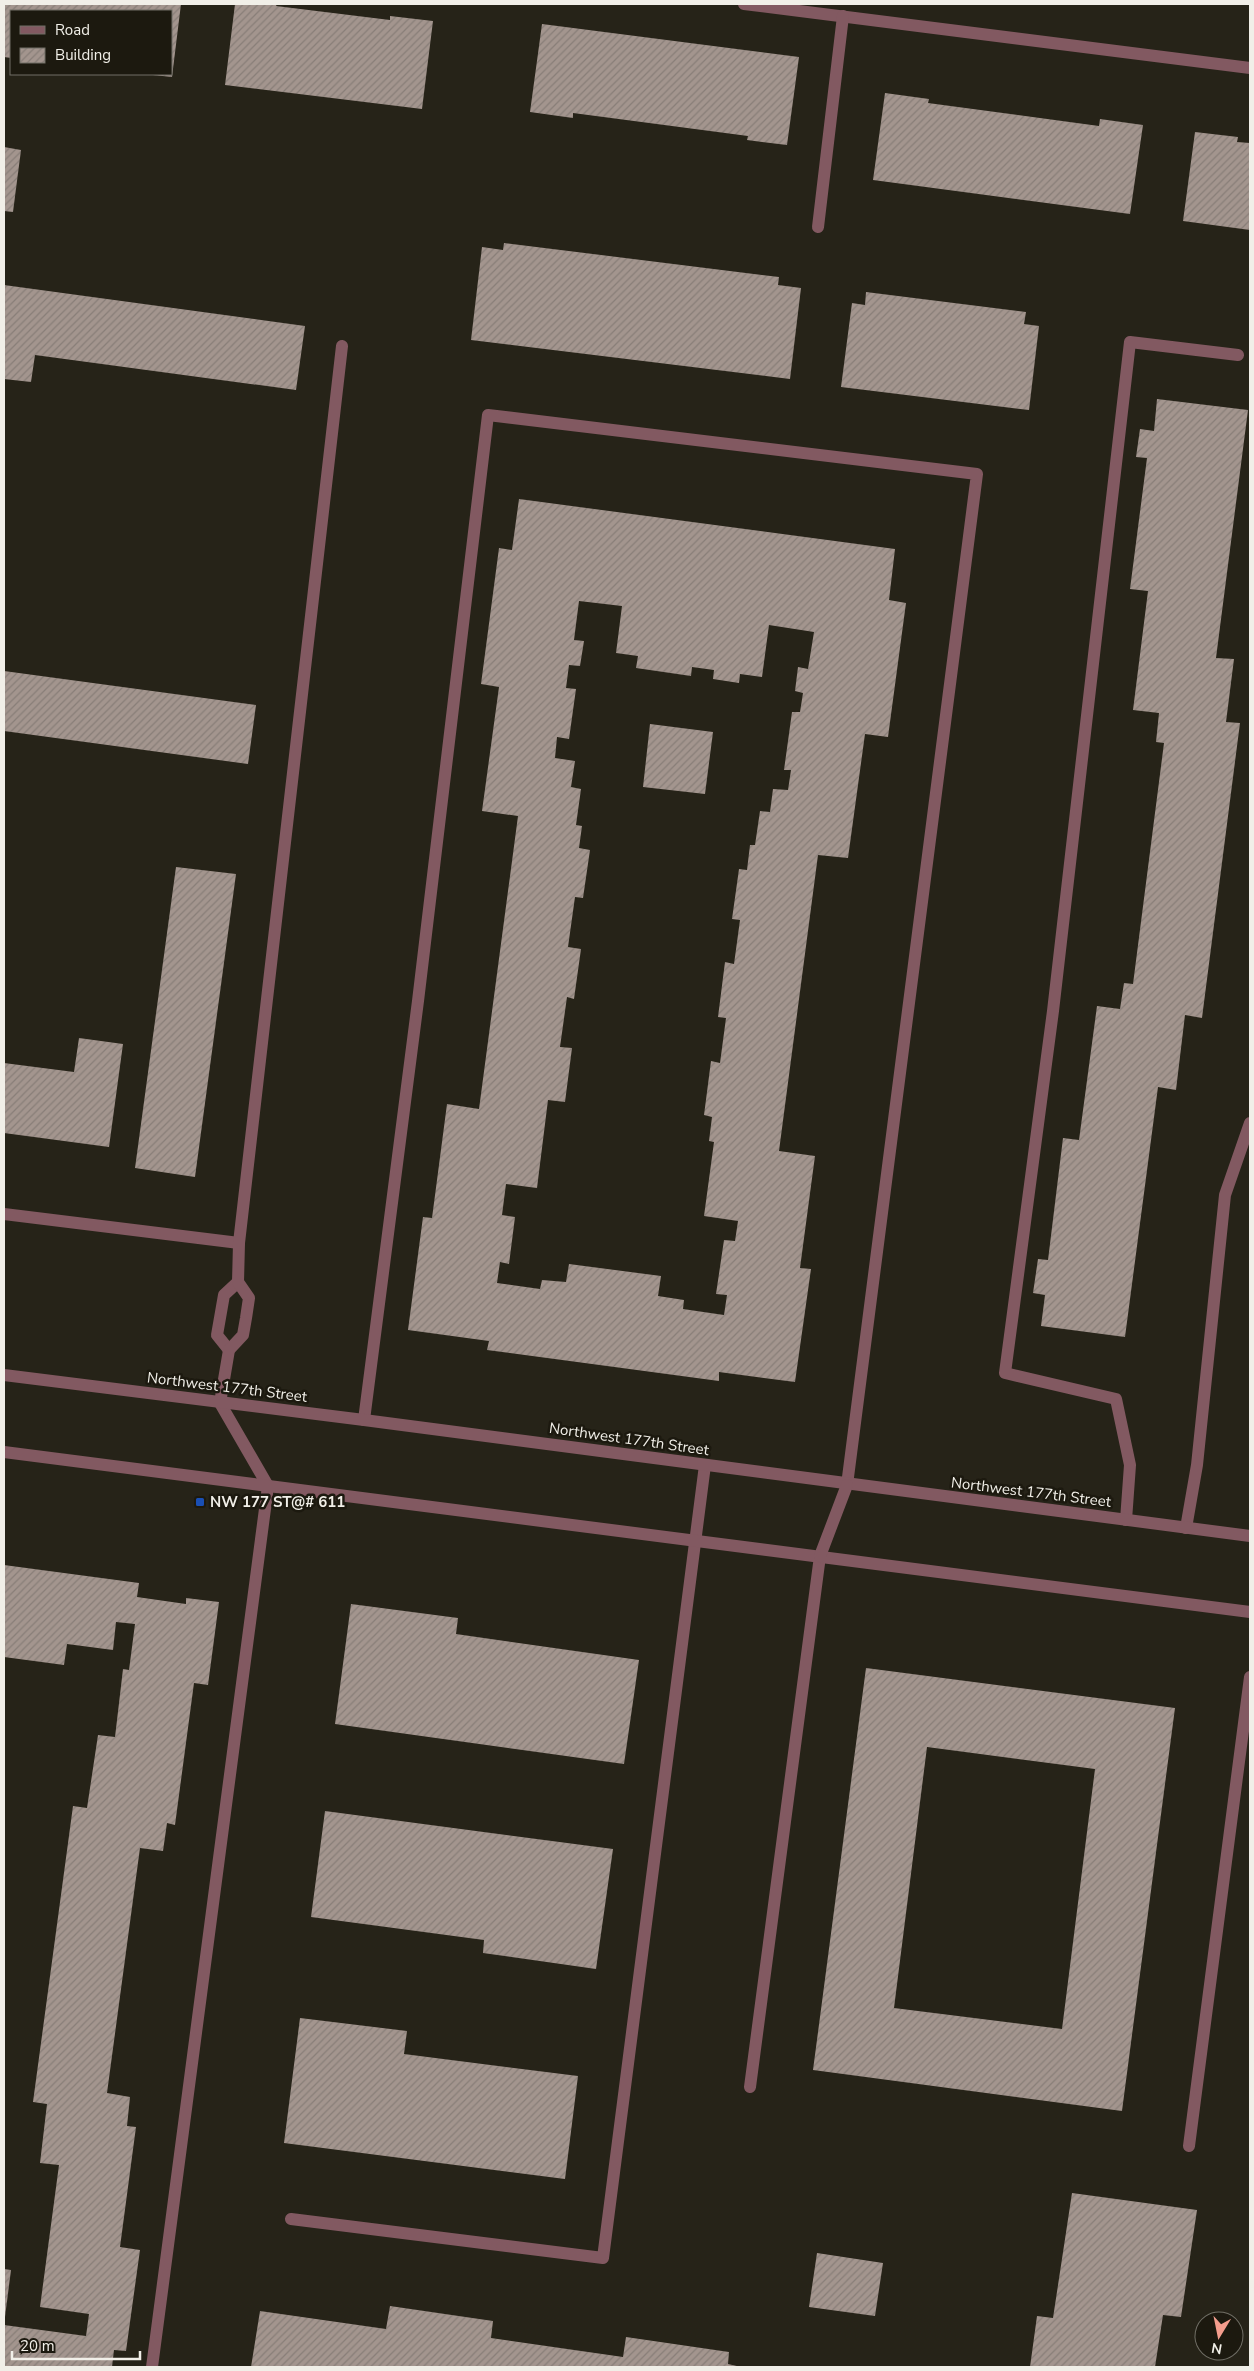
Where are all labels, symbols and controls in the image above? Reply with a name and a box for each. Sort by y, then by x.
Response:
legend [10,10,172,75]
text: Road [55,20,90,40]
text: Building [55,45,111,65]
street label: Northwest 177th Street [146,1367,309,1407]
street label: Northwest 177th Street [548,1418,711,1460]
street label: Northwest 177th Street [950,1472,1113,1512]
place label: NW 177 ST@# 611 [210,1492,345,1512]
marker: NW 177 ST@# 611 [194,1496,206,1508]
north arrow [1194,2311,1244,2361]
scale bar [12,2328,140,2360]
text: 20 m [20,2336,55,2356]
text: N [1210,2338,1224,2359]

